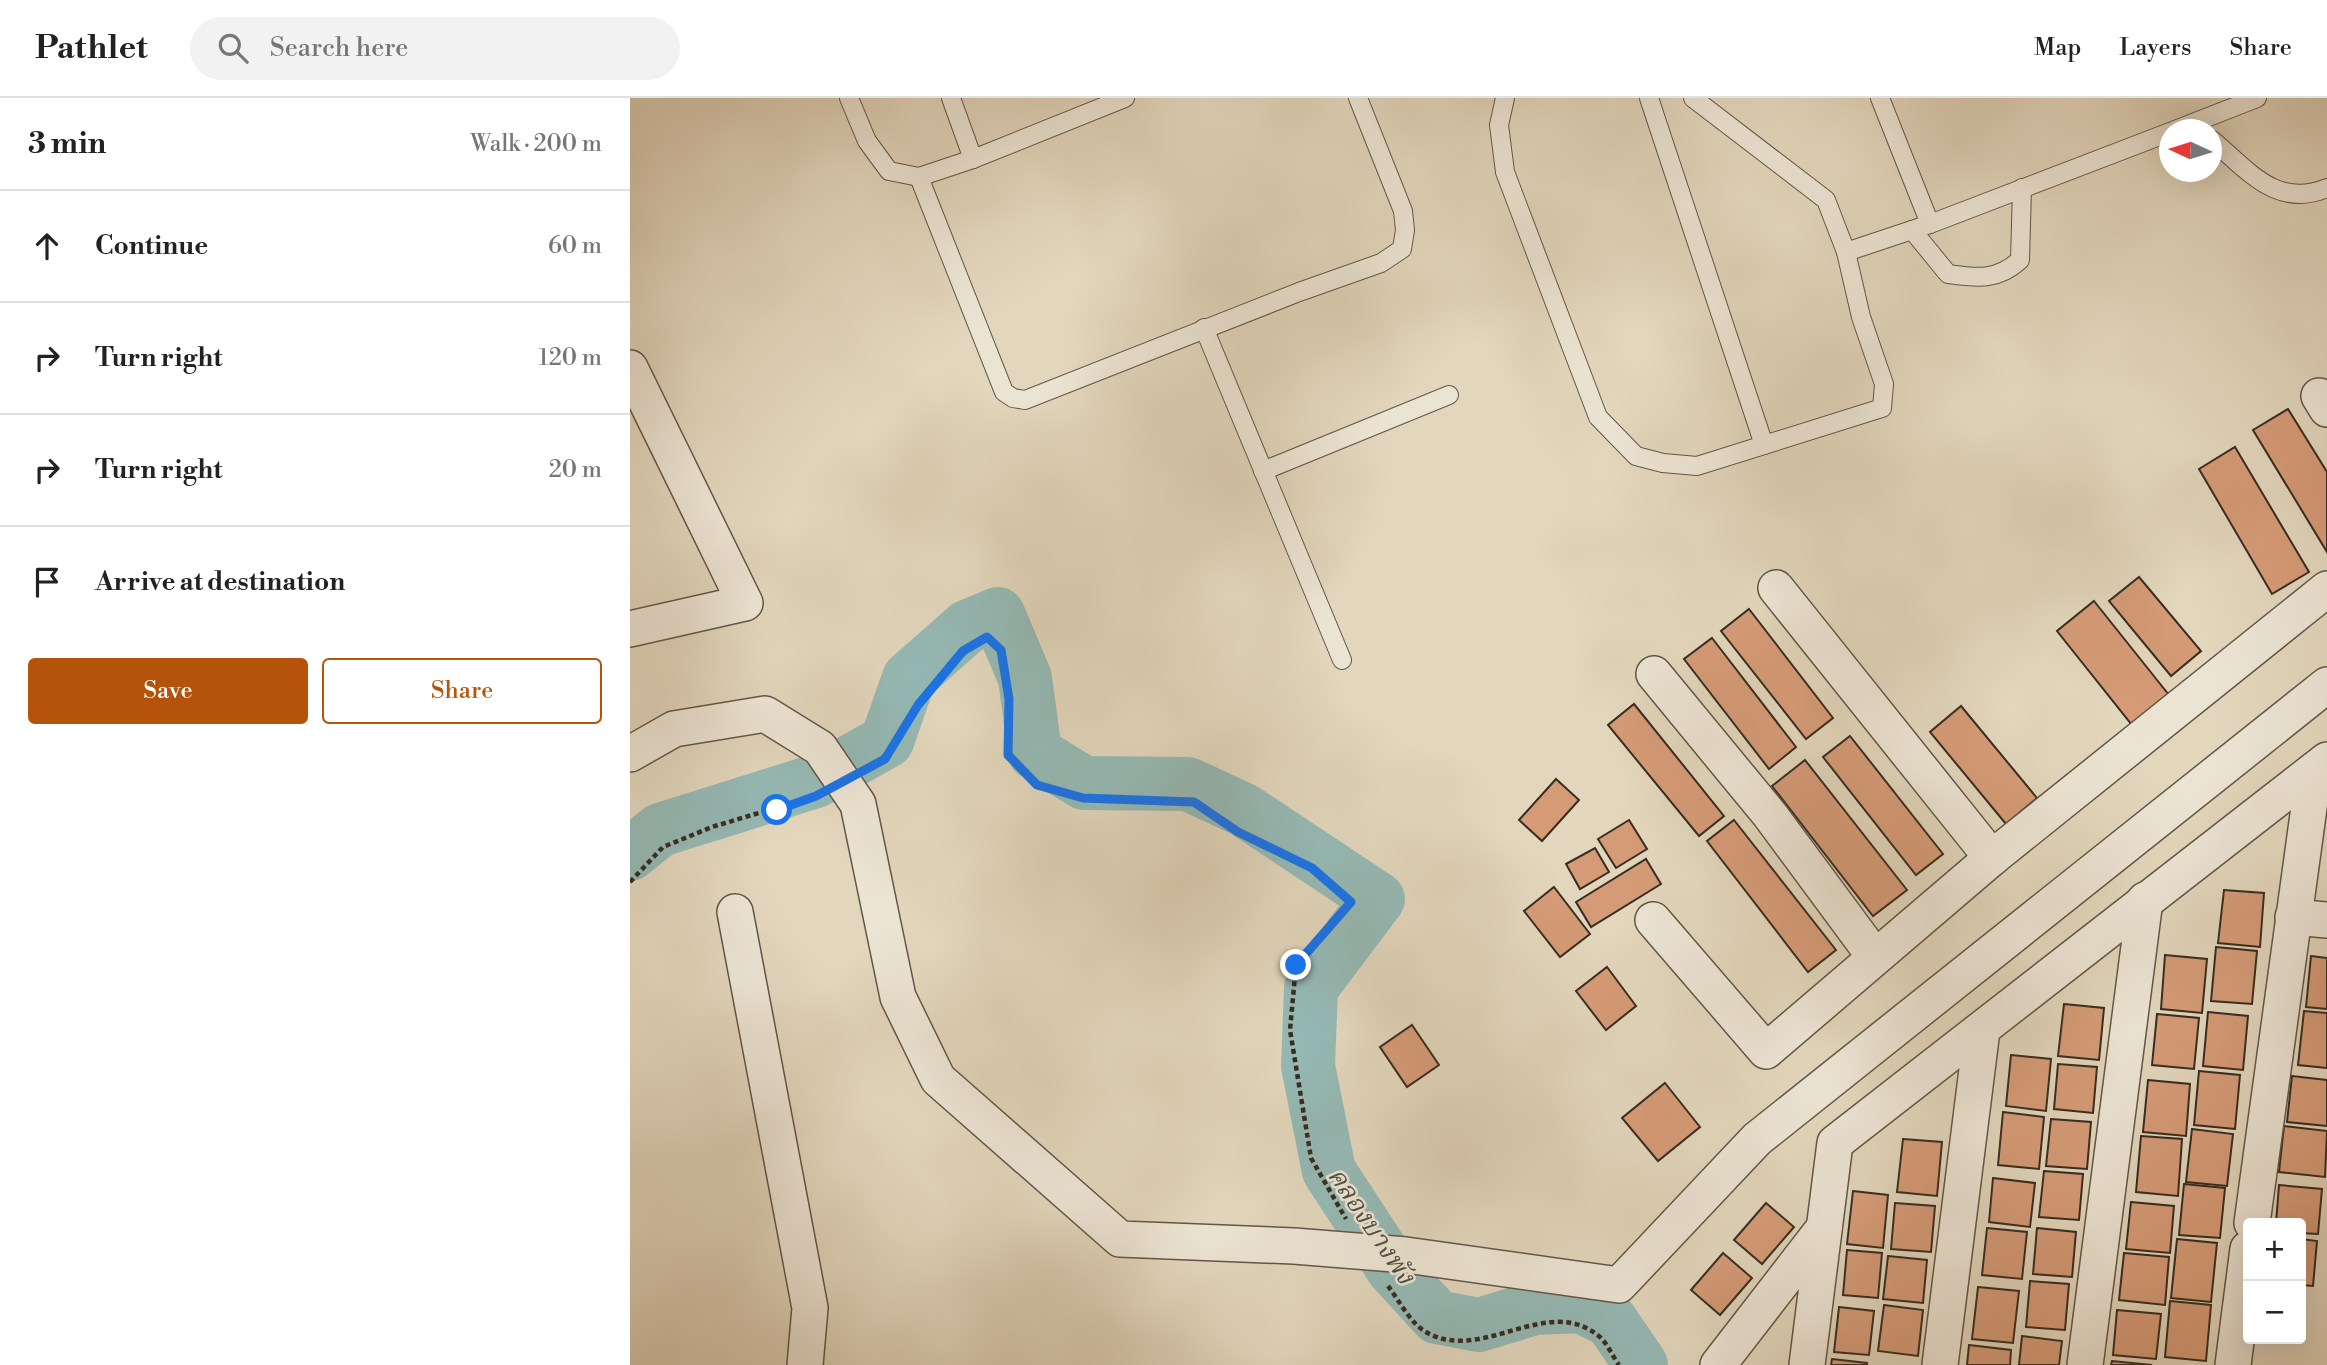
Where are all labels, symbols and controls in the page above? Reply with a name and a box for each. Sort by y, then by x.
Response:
search box [190,17,680,80]
text: Pathlet [35,28,148,69]
icon: search [214,29,252,67]
text: Search here [270,32,408,64]
text: Map [2034,33,2081,63]
text: Layers [2119,33,2191,63]
text: Share [2229,33,2292,63]
north arrow [2159,119,2222,182]
text: 3 min [28,125,106,163]
text: Walk · 200 m [470,130,602,158]
icon: ahead [28,227,66,265]
text: Continue [95,230,208,262]
text: 60 m [548,232,602,260]
icon: right [28,339,66,377]
text: Turn right [95,342,223,374]
text: 120 m [538,344,602,372]
icon: right [28,451,66,489]
text: Turn right [95,454,223,486]
text: 20 m [549,456,602,484]
icon: arrive [28,563,66,601]
text: Arrive at destination [95,566,345,598]
button: Save [28,658,308,724]
button: Share [322,658,602,724]
route start [761,794,792,825]
route end [1280,949,1311,980]
water label: คลองบางพัง [1320,1162,1422,1291]
map controls [2243,1218,2306,1344]
button: + [2243,1218,2306,1281]
button: − [2243,1281,2306,1344]

